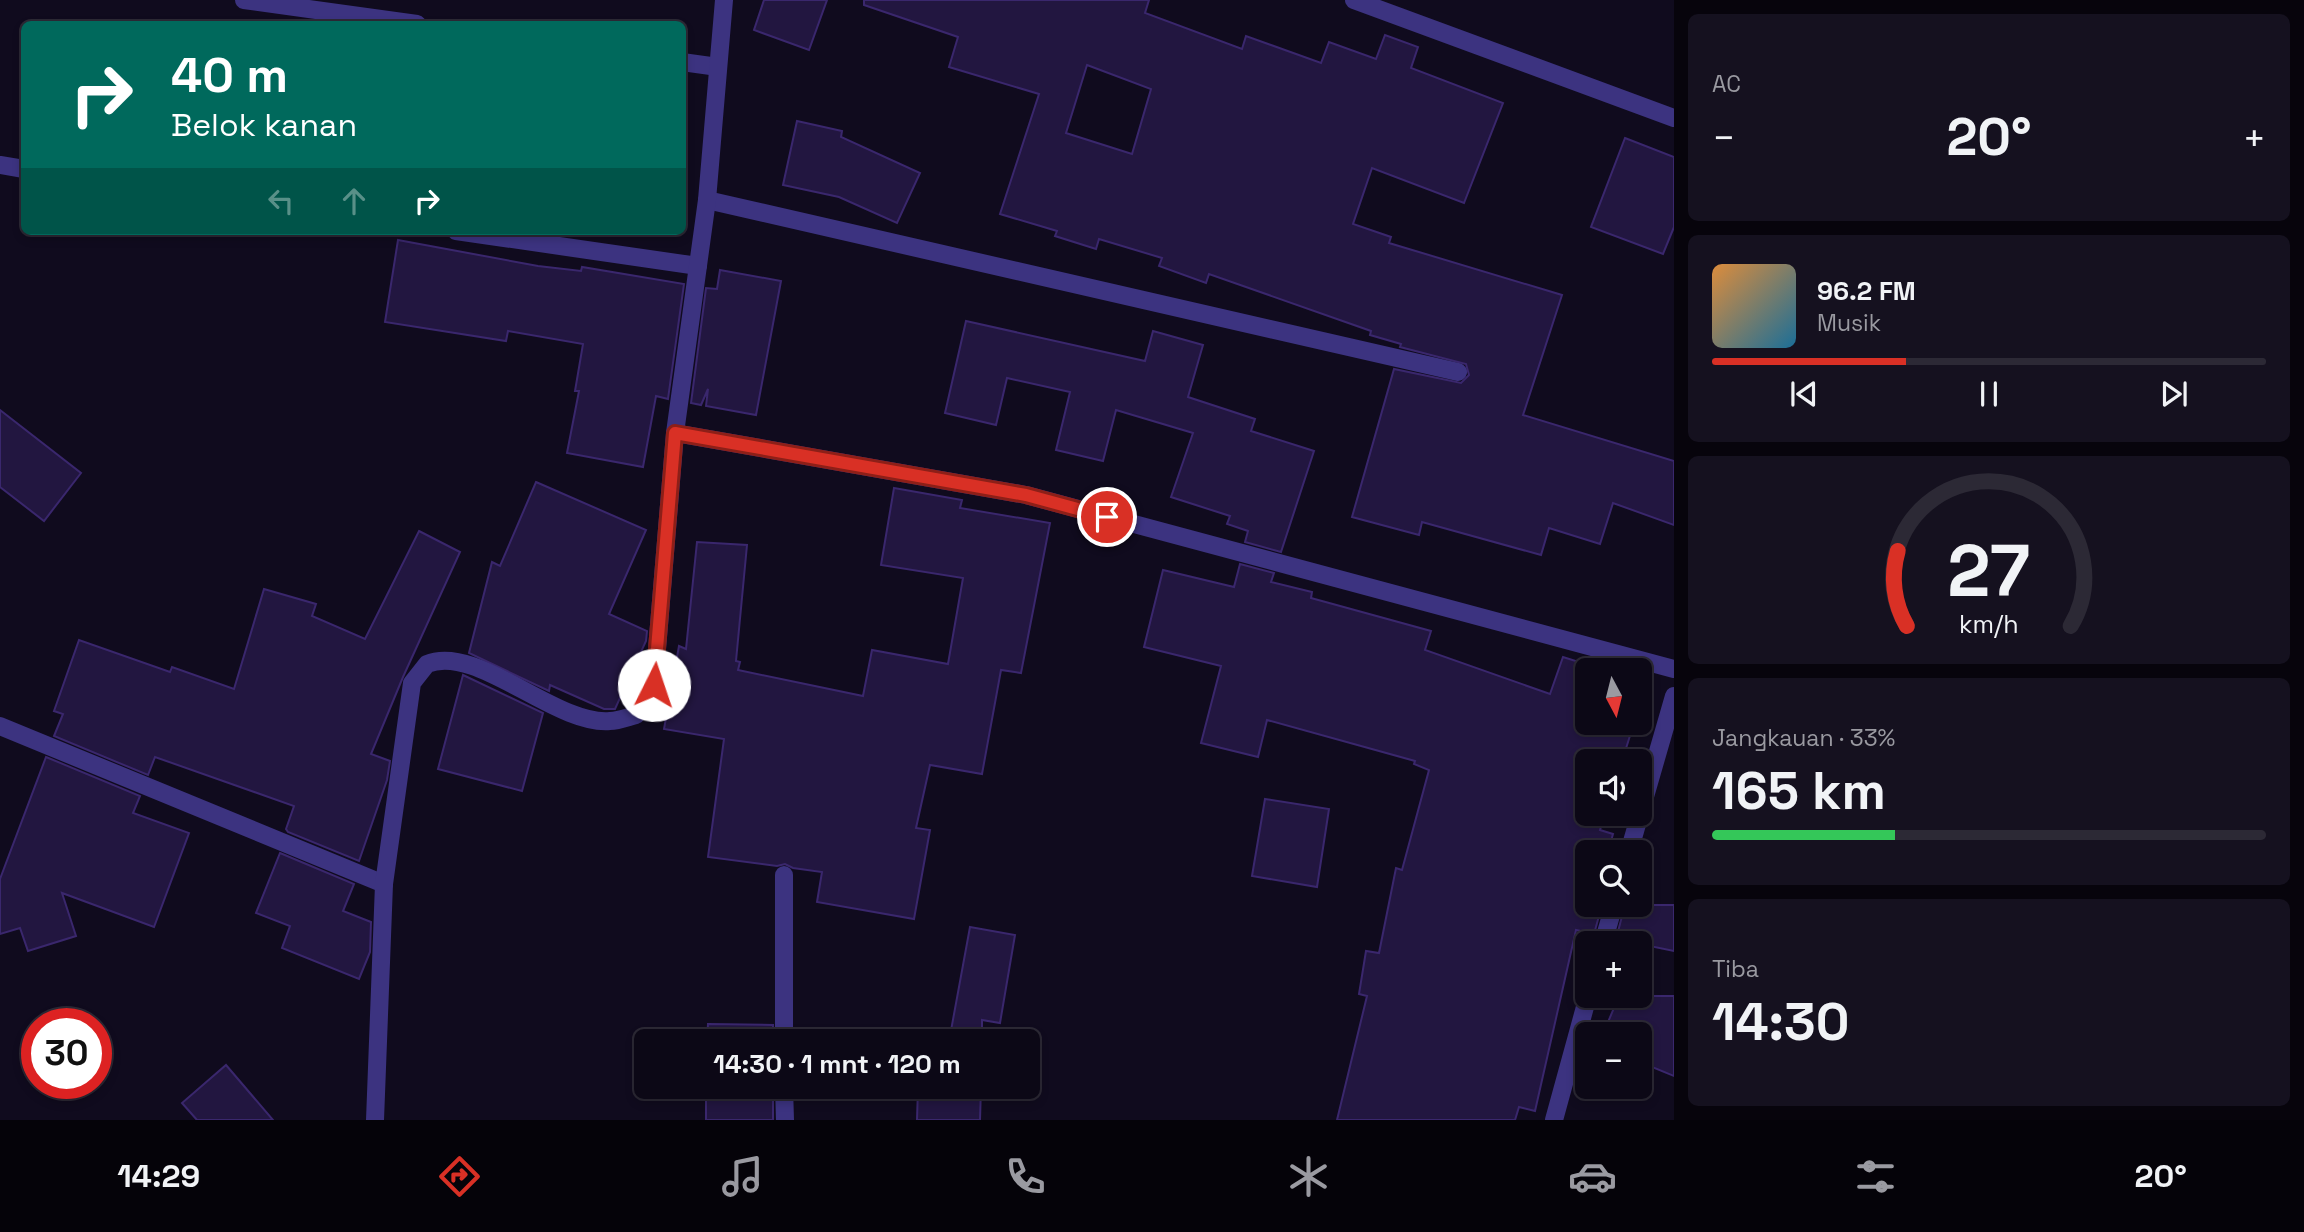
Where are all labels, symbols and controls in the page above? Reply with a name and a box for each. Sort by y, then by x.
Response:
text: 40 m [171,44,288,106]
icon: right [56,49,147,140]
text: AC [1712,69,1741,99]
text: 20° [1946,104,2032,170]
text: Belok kanan [171,105,357,145]
text: − [1712,114,1736,162]
text: + [2242,114,2266,162]
icon: left [262,182,300,220]
icon: ahead [335,182,373,220]
icon: right [408,182,446,220]
text: 96.2 FM [1817,274,1916,308]
text: Musik [1817,308,1881,338]
icon: previous [1785,375,1823,413]
icon: pause [1970,375,2008,413]
icon: next [2155,375,2193,413]
pin [1077,487,1137,547]
icon: arrive [1088,498,1126,536]
text: 27 [1948,524,2030,617]
text: km/h [1959,608,2019,640]
position arrow [617,648,691,722]
north arrow [1575,658,1652,735]
map controls [1575,658,1652,1099]
text: Jangkauan · 33% [1712,723,1895,753]
button: sound [1575,749,1652,826]
text: 165 km [1712,758,1886,824]
button: search [1575,840,1652,917]
button: + [1575,931,1652,1008]
text: Tiba [1712,954,1759,984]
text: 14:30 [1712,989,1849,1055]
speed limit sign: 30 [21,1008,112,1099]
button: − [1575,1022,1652,1099]
text: 14:30 · 1 mnt · 120 m [713,1047,961,1081]
icon: directions [435,1152,484,1201]
icon: music [718,1152,767,1201]
icon: phone [1001,1152,1050,1201]
icon: climate [1284,1152,1333,1201]
icon: car [1568,1152,1617,1201]
icon: filters [1851,1152,1900,1201]
text: 14:29 [117,1156,200,1196]
text: 20° [2134,1156,2187,1196]

